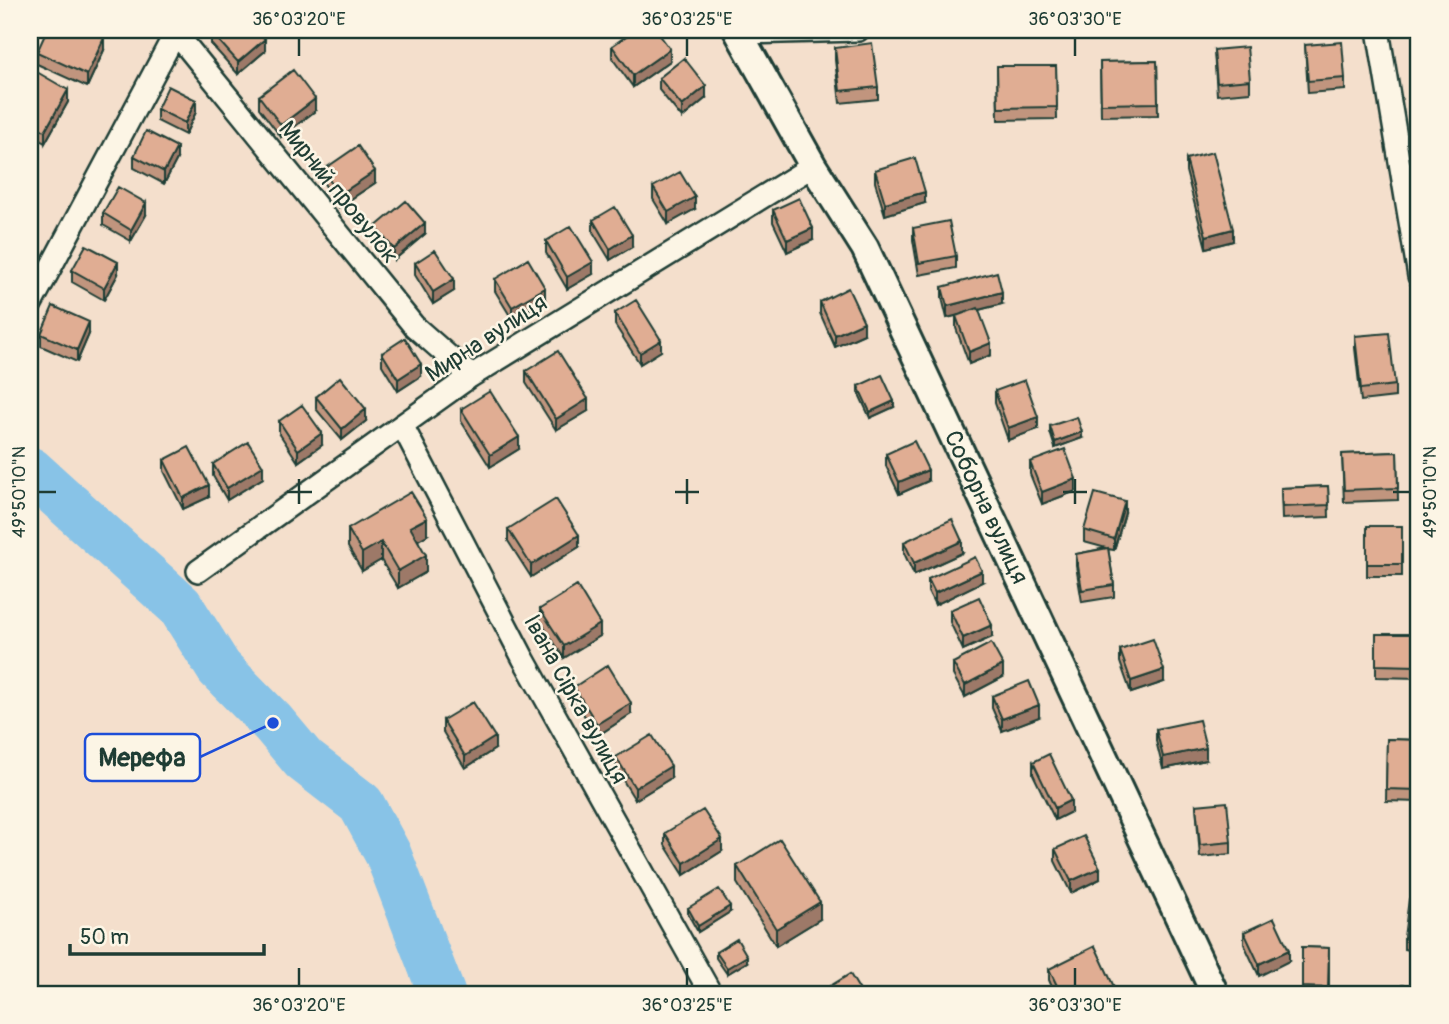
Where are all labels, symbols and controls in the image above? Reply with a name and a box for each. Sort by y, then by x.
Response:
text: 36°03'20"E [252,8,346,31]
text: 36°03'25"E [642,8,732,31]
text: 36°03'30"E [1028,8,1122,31]
street label: Мирний провулок [272,115,405,269]
street label: Мирна вулиця [420,288,553,389]
street label: Соборна вулиця [938,426,1034,588]
text: 49°50'10"N [8,446,31,538]
text: 49°50'10"N [1419,446,1442,538]
street label: Івана Сірка вулиця [517,610,634,789]
callout: Мерефа [85,734,200,781]
text: Мерефа [98,742,186,774]
scale bar [70,912,264,956]
text: 50 m [80,924,129,951]
text: 36°03'20"E [252,994,346,1017]
text: 36°03'25"E [642,994,732,1017]
text: 36°03'30"E [1028,994,1122,1017]

